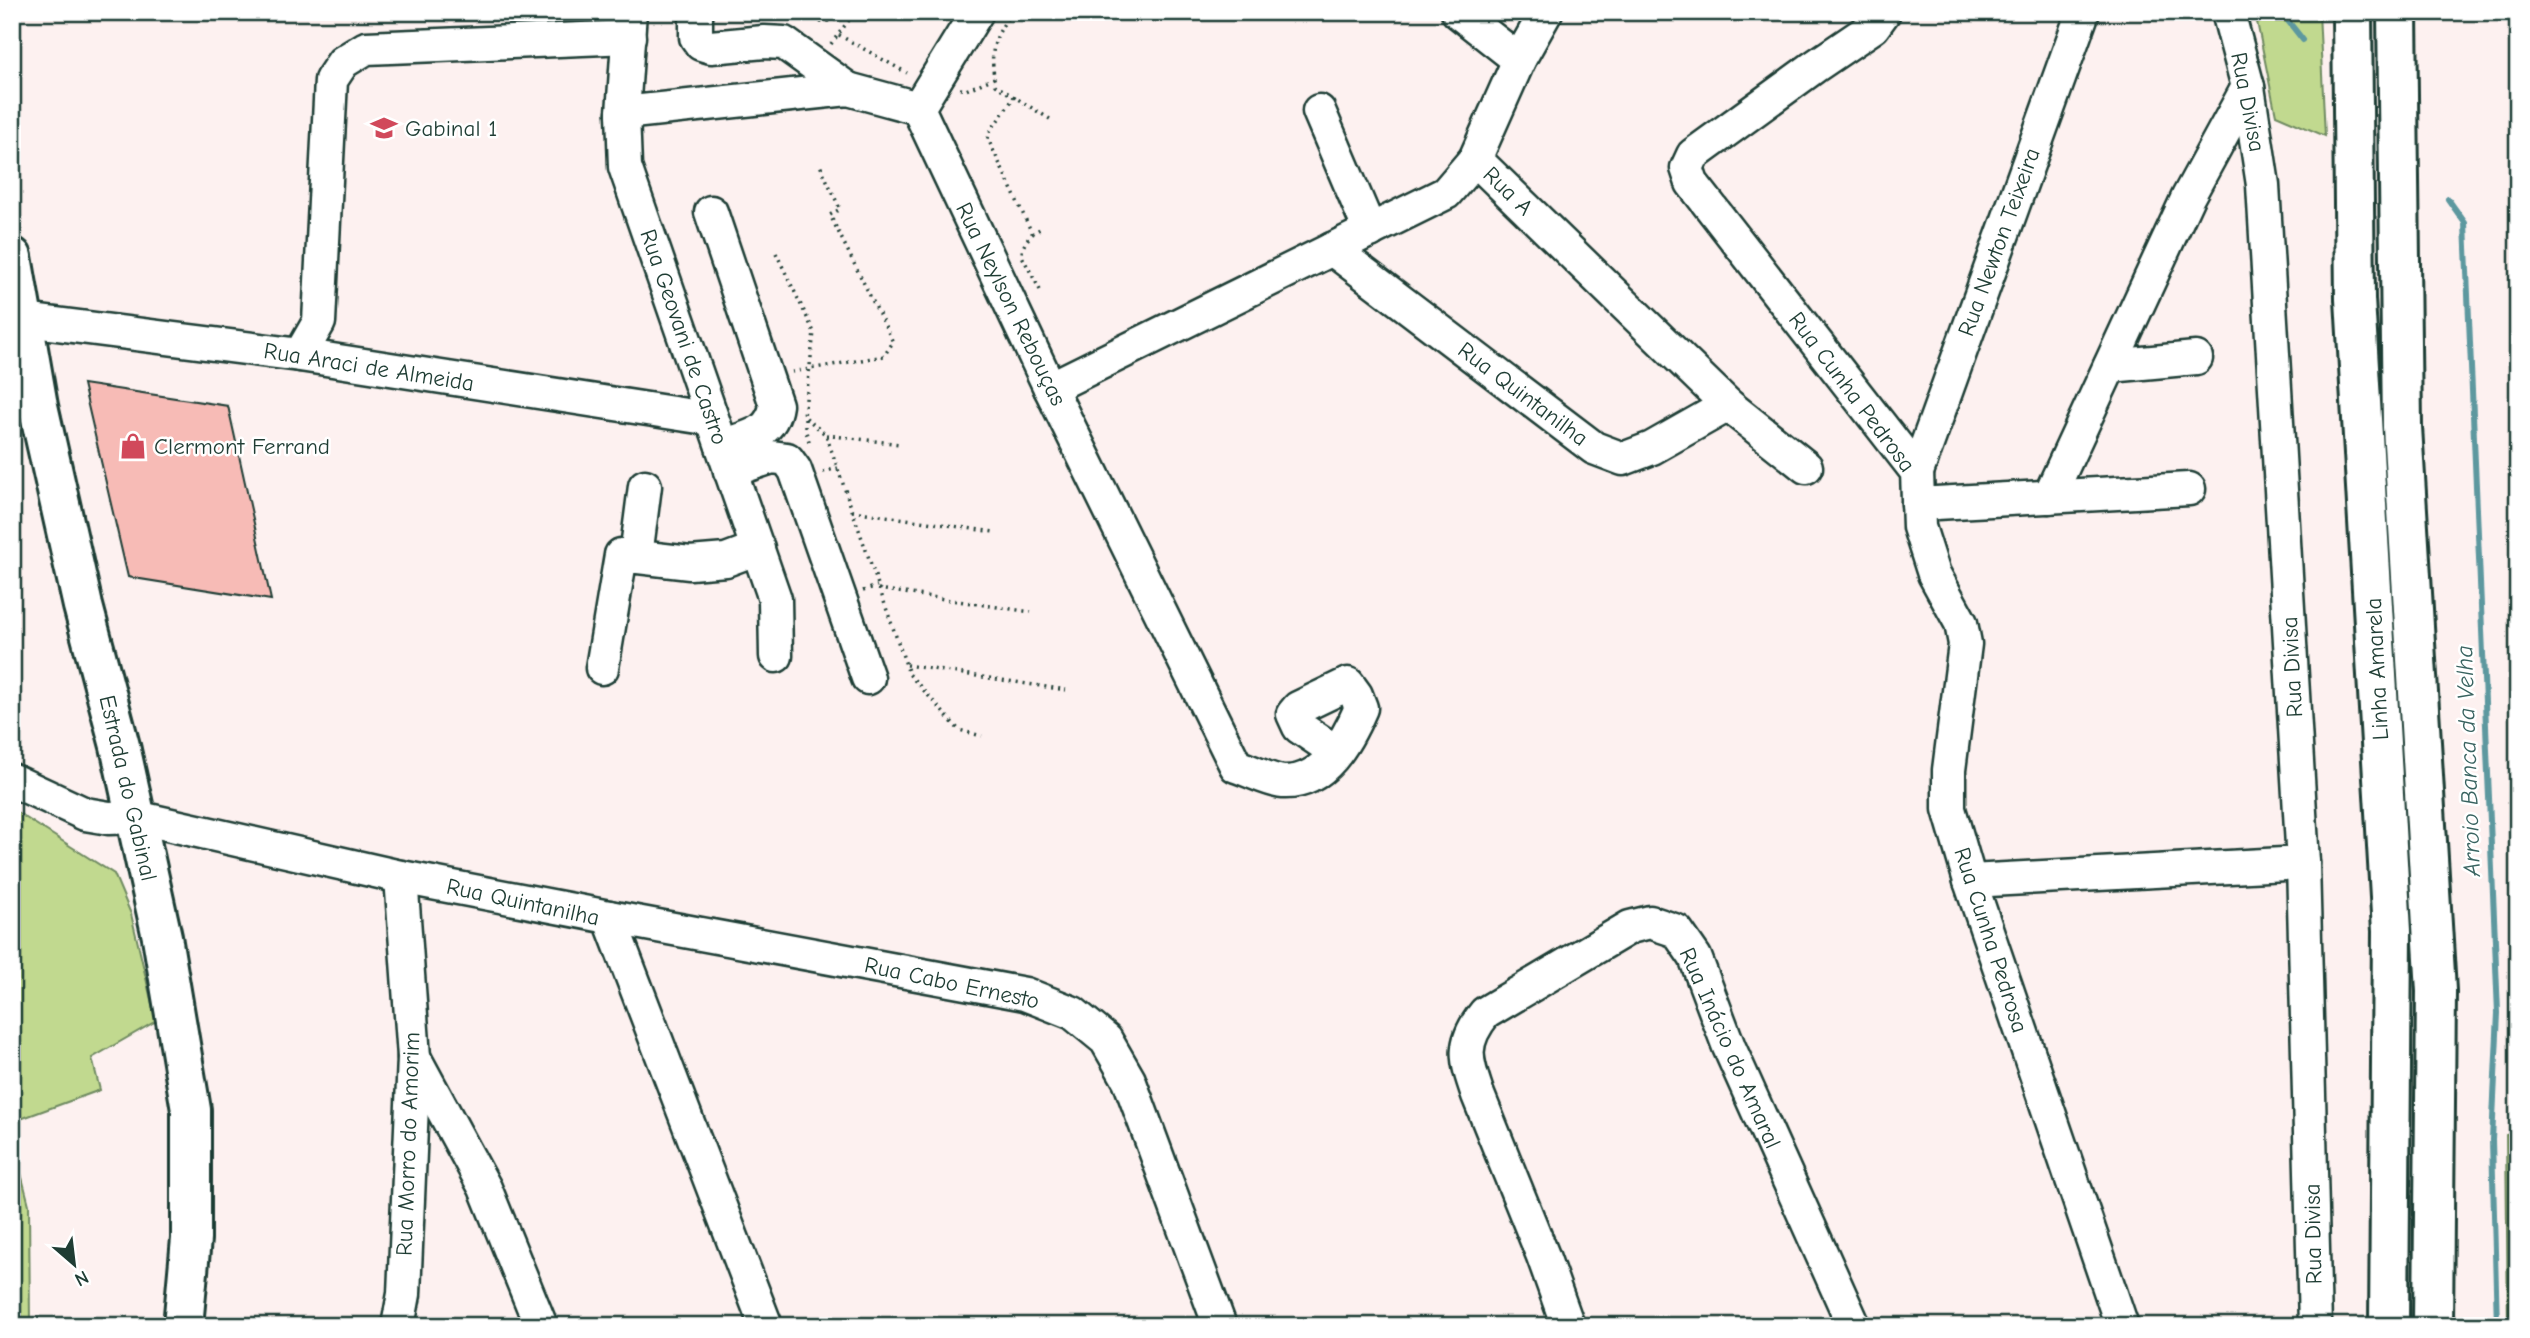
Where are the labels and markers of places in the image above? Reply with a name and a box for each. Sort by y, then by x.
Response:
school or university icon: Gabinal 1 [369,113,399,143]
place label: Gabinal 1 [405,115,497,142]
shop icon: Clermont Ferrand [118,431,148,461]
place label: Clermont Ferrand [154,433,330,460]

